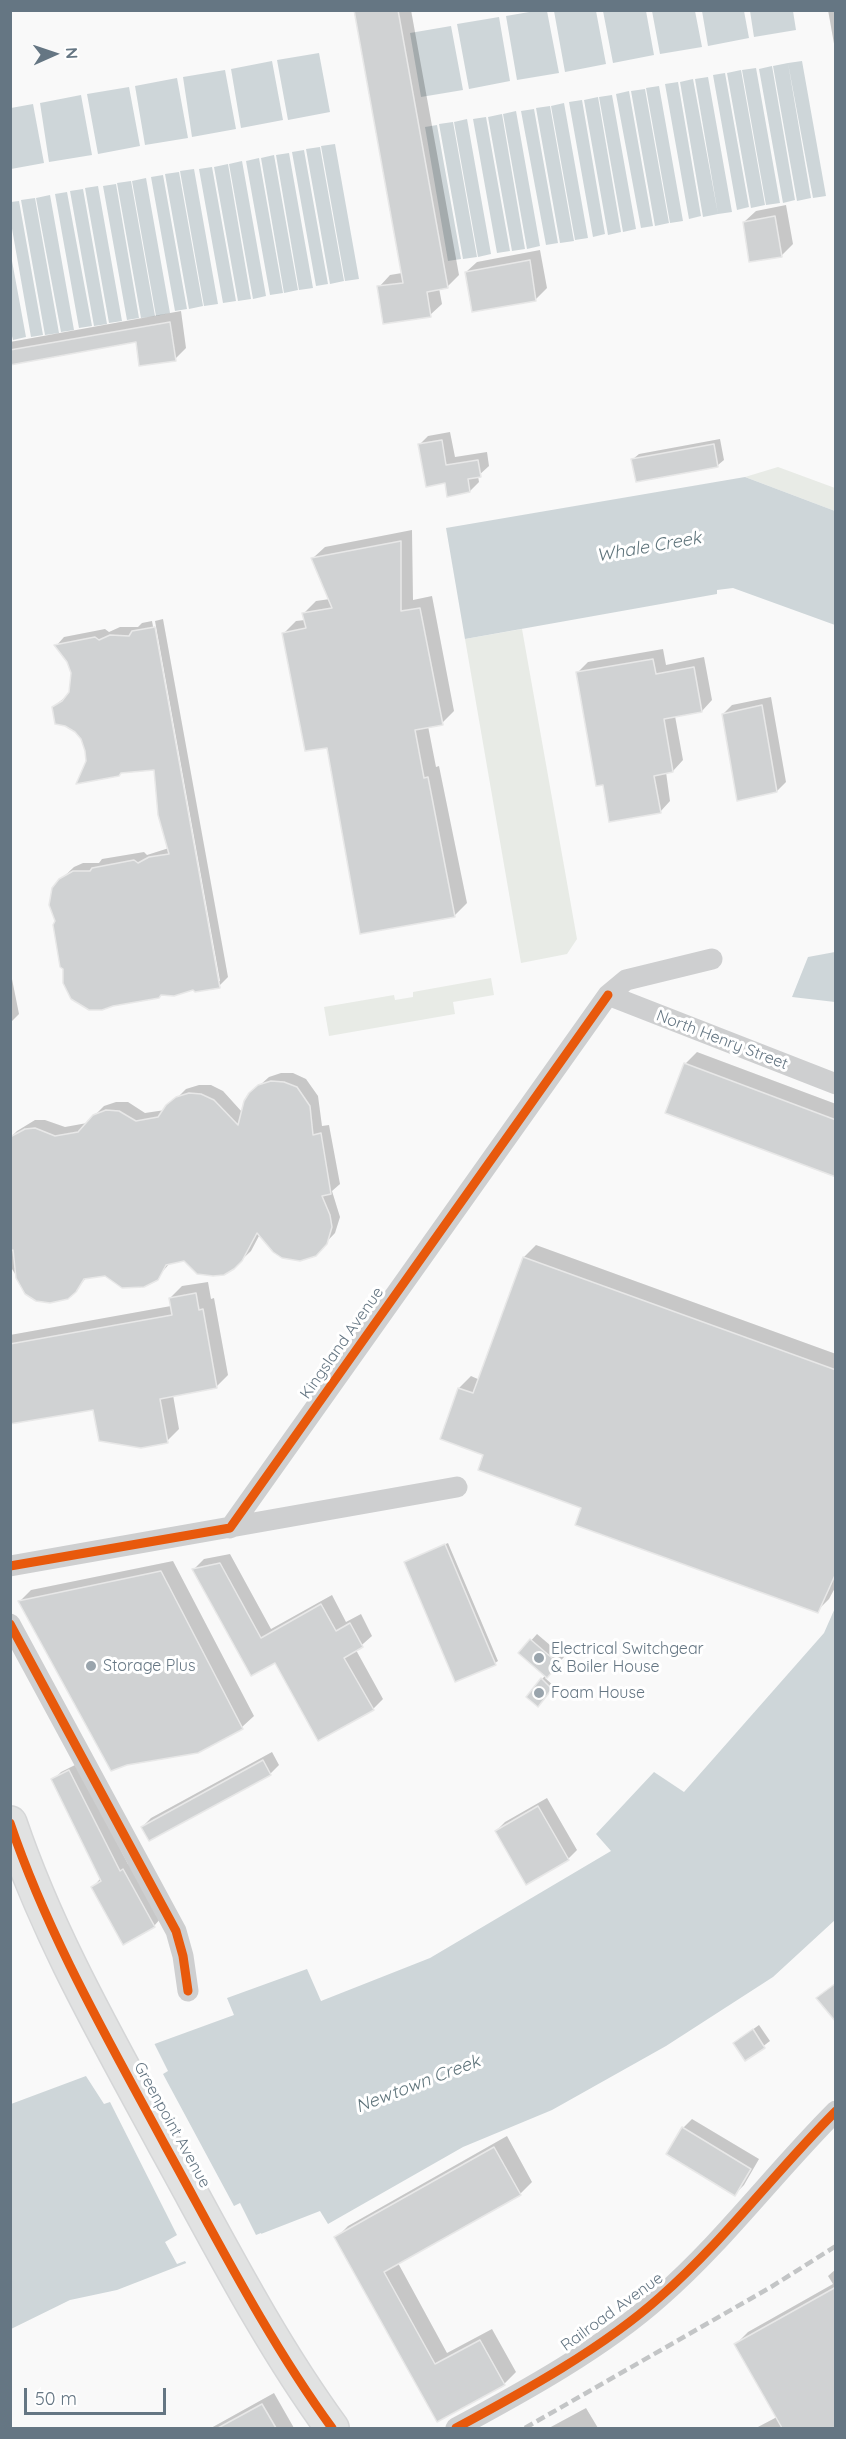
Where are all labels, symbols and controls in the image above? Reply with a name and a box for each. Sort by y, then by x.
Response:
north arrow [24,24,84,84]
text: N [62,47,82,59]
water label: Whale Creek [595,527,703,567]
street label: North Henry Street [653,1006,791,1074]
street label: Kingsland Avenue [296,1283,388,1403]
place label: Electrical Switchgear & Boiler House [551,1639,704,1677]
marker: Electrical Switchgear & Boiler House [532,1651,546,1665]
place label: Storage Plus [103,1656,195,1676]
marker: Storage Plus [84,1659,98,1673]
place label: Foam House [551,1683,645,1703]
marker: Foam House [532,1686,546,1700]
water label: Newtown Creek [353,2050,483,2118]
street label: Greenpoint Avenue [129,2059,215,2191]
street label: Railroad Avenue [557,2269,667,2355]
scale bar [27,2376,170,2414]
text: 50 m [35,2387,77,2410]

